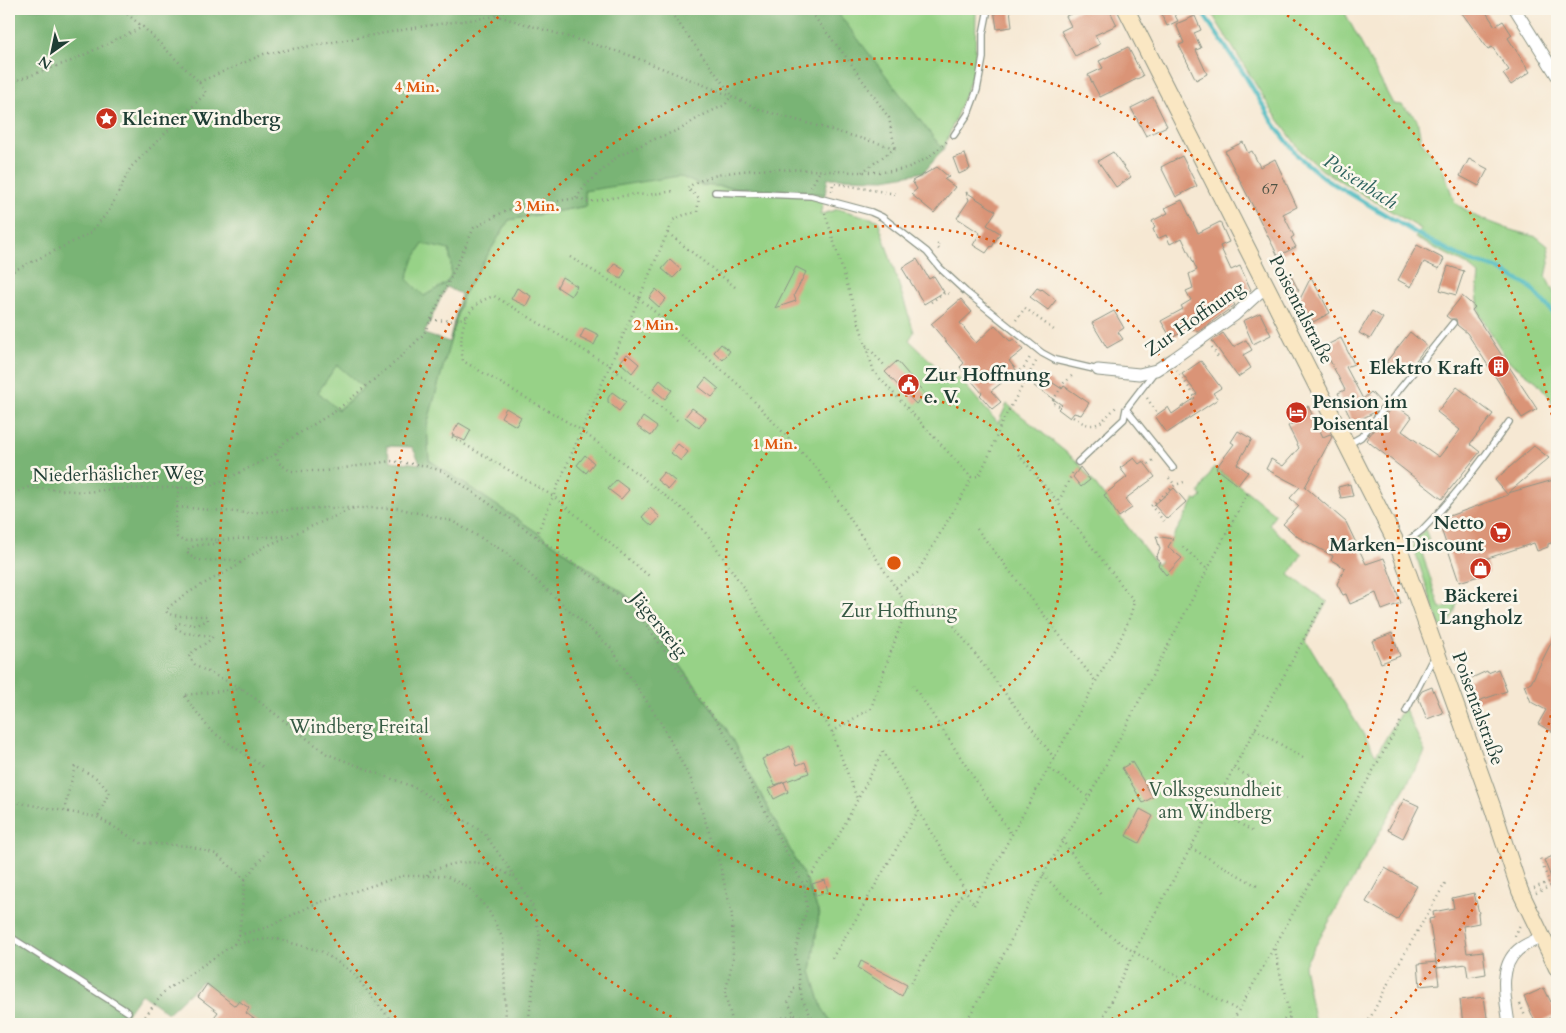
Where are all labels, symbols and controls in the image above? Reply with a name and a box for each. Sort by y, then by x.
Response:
north arrow [28,28,78,78]
text: N [35,51,55,74]
text: 4 Min. [394,77,440,97]
place icon: Kleiner Windberg [94,106,118,130]
place label: Kleiner Windberg [122,106,281,132]
water label: Poisenbach [1318,147,1403,216]
house number: 67 [1262,178,1278,200]
text: 3 Min. [514,196,560,216]
street label: Poisentalstraße [1262,250,1340,368]
street label: Zur Hoffnung [1140,275,1250,363]
text: 2 Min. [633,315,679,335]
place label: Elektro Kraft [1369,355,1483,381]
building icon: Elektro Kraft [1487,355,1511,379]
place label: Zur Hoffnung e. V. [924,362,1050,410]
public building icon: Zur Hoffnung e. V. [896,373,920,397]
place label: Pension im Poisental [1312,389,1408,437]
hotel icon: Pension im Poisental [1284,400,1308,424]
text: 1 Min. [752,434,798,454]
street label: Niederhäslicher Weg [32,460,204,488]
place label: Netto Marken-Discount [1329,510,1484,558]
supermarket icon: Netto Marken-Discount [1488,521,1512,545]
centre of rings [885,554,903,572]
shop icon: Bäckerei Langholz [1469,557,1493,581]
place label: Bäckerei Langholz [1440,583,1523,631]
street label: Jägersteig [623,584,694,663]
park label: Zur Hoffnung [841,598,957,624]
street label: Poisentalstraße [1445,648,1511,769]
park label: Windberg Freital [288,714,429,740]
park label: Volksgesundheit am Windberg [1149,777,1281,825]

